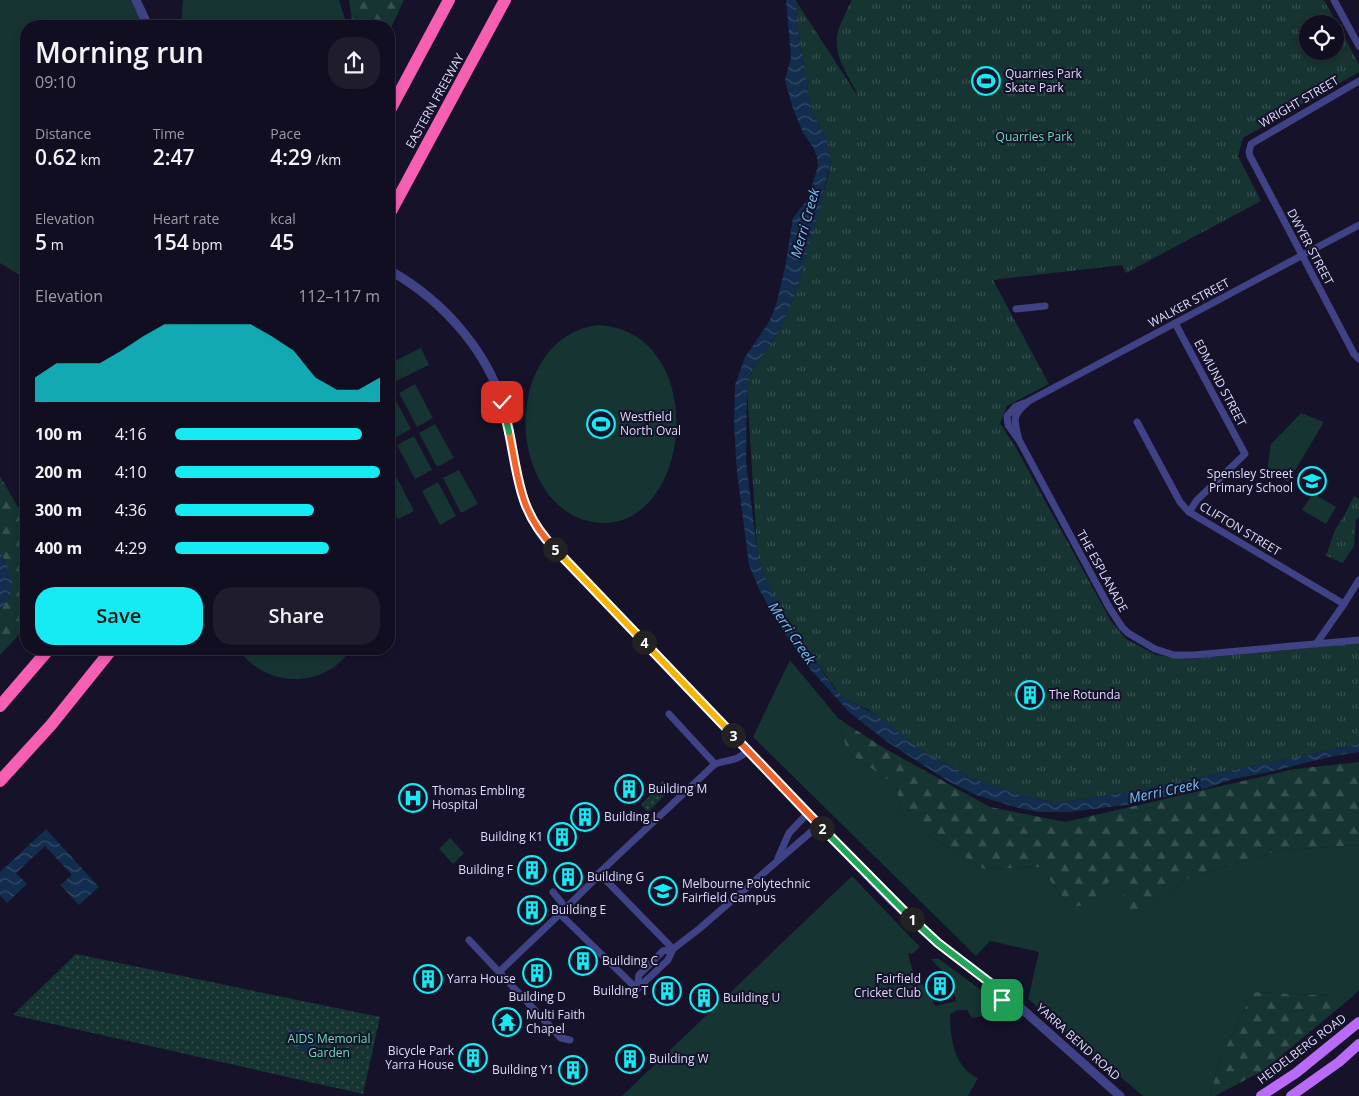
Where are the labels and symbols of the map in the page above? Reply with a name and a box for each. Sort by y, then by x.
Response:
street label: EASTERN FREEWAY [401,50,468,151]
place label: Quarries Park Skate Park [1005,65,1083,96]
sports icon: Quarries Park Skate Park [971,66,1001,96]
street label: WRIGHT STREET [1256,72,1342,131]
park label: Quarries Park [996,128,1073,145]
water label: Merri Creek [786,185,824,260]
street label: DWYER STREET [1283,206,1338,288]
street label: WALKER STREET [1145,274,1233,331]
street label: EDMUND STREET [1190,336,1251,430]
pin [481,381,523,423]
place label: Westfield North Oval [620,408,681,439]
sports icon: Westfield North Oval [586,409,616,439]
place label: Spensley Street Primary School [1207,465,1293,496]
school or university icon: Spensley Street Primary School [1297,466,1327,496]
street label: CLIFTON STREET [1196,498,1284,560]
street label: THE ESPLANADE [1073,527,1132,615]
pin: 5 [542,536,568,562]
water label: Merri Creek [765,598,821,669]
pin: 4 [632,630,656,654]
building icon: The Rotunda [1015,680,1045,710]
place label: The Rotunda [1049,686,1120,703]
pin: 3 [720,722,746,748]
building icon: Building M [614,774,644,804]
water label: Merri Creek [1127,774,1202,807]
place label: Building M [648,780,707,797]
place label: Thomas Embling Hospital [432,782,525,813]
hospital icon: Thomas Embling Hospital [398,783,428,813]
building icon: Building L [570,802,600,832]
place label: Building L [604,808,659,825]
pin: 2 [810,816,834,840]
building icon: Building K1 [547,822,577,852]
place label: Building K1 [480,828,543,845]
building icon: Building F [517,855,547,885]
place label: Building F [458,861,513,878]
building icon: Building G [553,862,583,892]
place label: Building G [587,868,644,885]
place label: Melbourne Polytechnic Fairfield Campus [682,875,811,906]
school or university icon: Melbourne Polytechnic Fairfield Campus [648,876,678,906]
building icon: Building E [517,895,547,925]
place label: Building E [551,901,606,918]
pin: 1 [900,906,924,932]
building icon: Building C [568,946,598,976]
place label: Building C [602,952,659,969]
building icon: Building D [522,958,552,988]
building icon: Yarra House [413,964,443,994]
place label: Yarra House [447,970,516,987]
place label: Fairfield Cricket Club [854,970,921,1001]
building icon: Fairfield Cricket Club [925,971,955,1001]
building icon: Building T [652,976,682,1006]
pin [981,979,1023,1021]
place label: Building T [593,982,648,999]
building icon: Building U [689,983,719,1013]
place label: Building D [508,988,566,1005]
place label: Building U [723,989,780,1006]
street label: YARRA BEND ROAD [1032,999,1124,1084]
place label: Multi Faith Chapel [526,1006,585,1037]
temple icon: Multi Faith Chapel [492,1007,522,1037]
street label: HEIDELBERG ROAD [1254,1010,1350,1088]
park label: AIDS Memorial Garden [288,1030,370,1061]
place label: Bicycle Park Yarra House [385,1042,455,1073]
building icon: Bicycle Park Yarra House [458,1043,488,1073]
building icon: Building W [615,1044,645,1074]
place label: Building W [649,1050,709,1067]
building icon: Building Y1 [558,1055,588,1085]
place label: Building Y1 [492,1061,554,1078]

